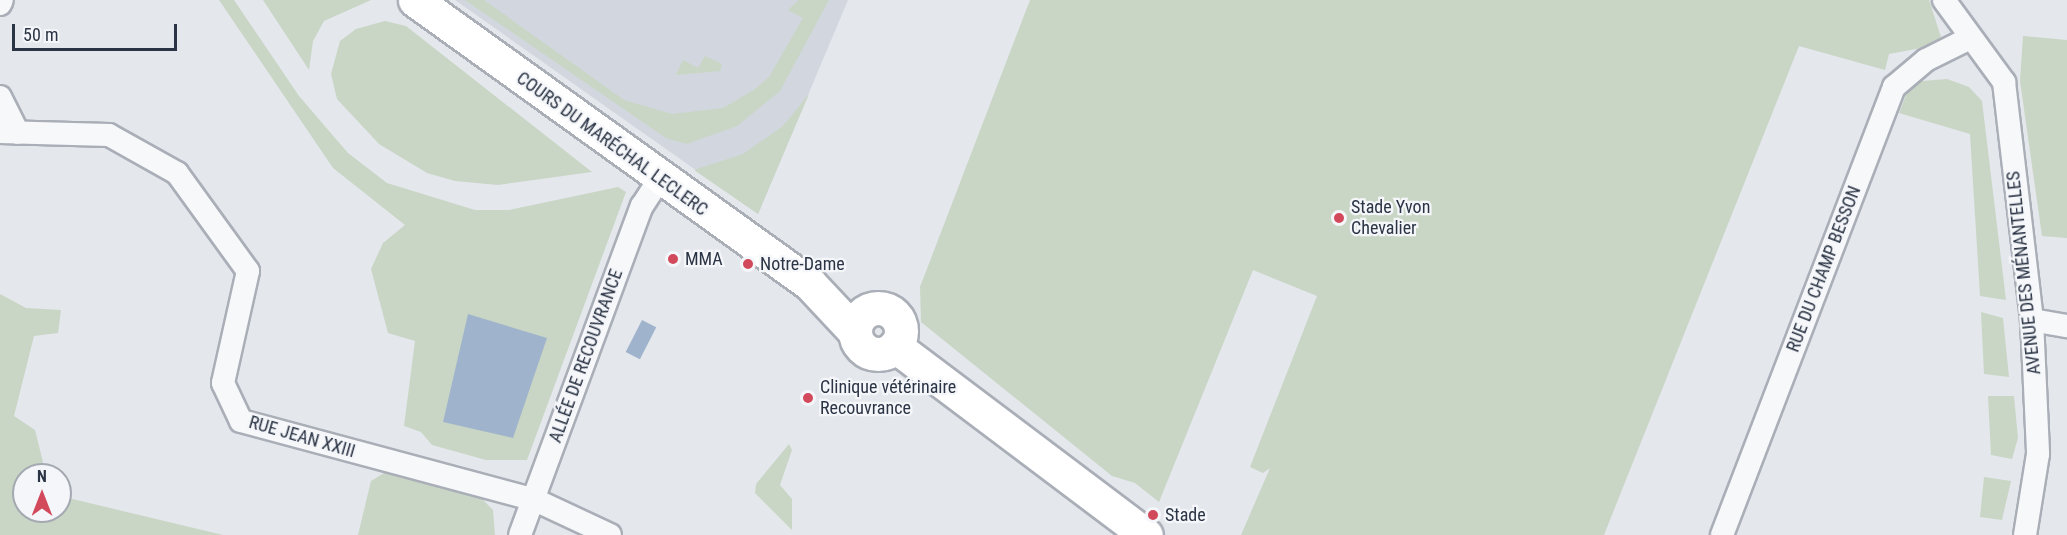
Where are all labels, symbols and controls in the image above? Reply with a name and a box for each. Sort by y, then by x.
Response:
scale bar [15,12,180,50]
text: 50 m [23,24,58,45]
street label: COURS DU MARÉCHAL LECLERC [512,67,712,221]
street label: AVENUE DES MÉNANTELLES [2003,170,2045,376]
street label: RUE DU CHAMP BESSON [1782,183,1866,355]
place label: Stade Yvon Chevalier [1351,197,1430,240]
marker: Stade Yvon Chevalier [1332,211,1346,225]
place label: MMA [685,248,723,270]
marker: MMA [666,252,680,266]
place label: Notre-Dame [760,253,845,275]
marker: Notre-Dame [741,257,755,271]
street label: ALLÉE DE RECOUVRANCE [545,266,627,446]
place label: Clinique vétérinaire Recouvrance [820,377,956,420]
marker: Clinique vétérinaire Recouvrance [801,391,815,405]
street label: RUE JEAN XXIII [246,412,358,462]
north arrow [12,463,72,523]
text: N [37,467,47,486]
place label: Stade [1165,504,1206,526]
marker: Stade [1146,508,1160,522]

